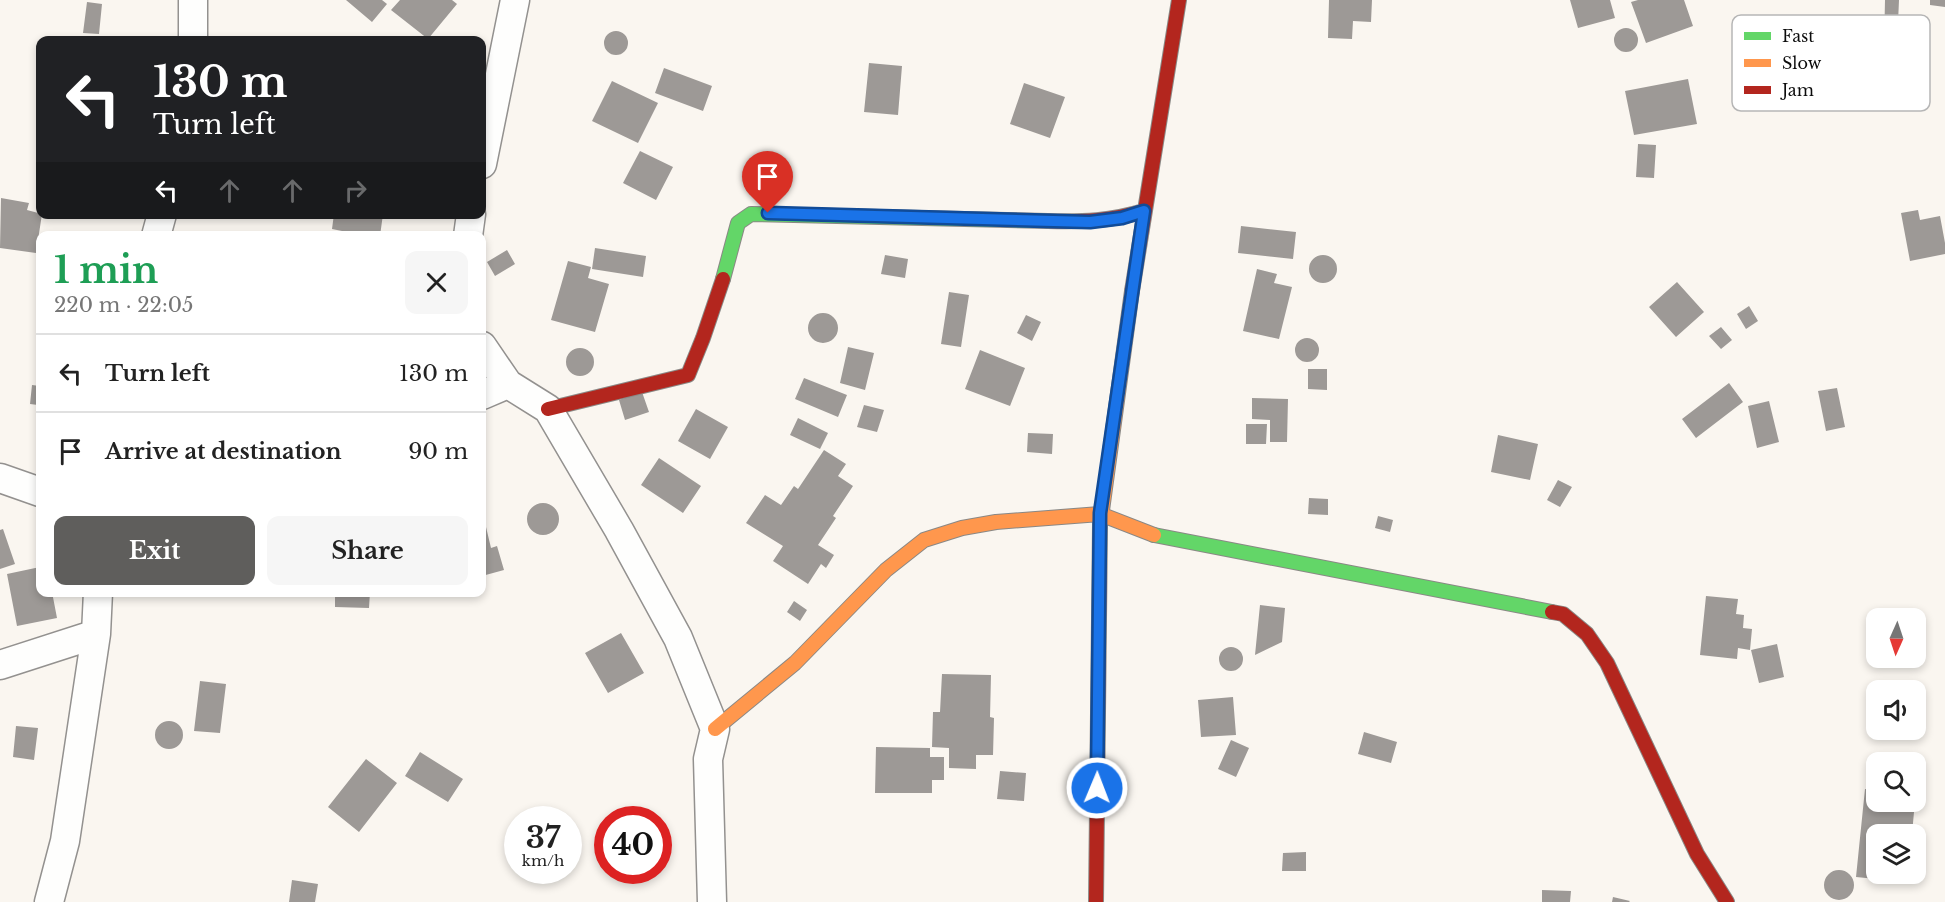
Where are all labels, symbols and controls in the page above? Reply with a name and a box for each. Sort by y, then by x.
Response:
legend [1732,15,1930,111]
text: Fast [1782,26,1814,46]
text: Slow [1782,53,1822,73]
text: 130 m [153,56,287,108]
icon: left [54,60,132,138]
text: Jam [1780,80,1814,100]
text: Turn left [153,108,276,141]
pin [742,151,793,213]
icon: arrive [751,160,784,193]
icon: left [150,174,183,207]
icon: ahead [213,174,246,207]
icon: ahead [276,174,309,207]
icon: right [339,174,372,207]
text: 1 min [54,248,158,293]
button: close [405,251,468,314]
text: 220 m · 22:05 [54,293,193,317]
icon: left [54,357,87,390]
text: Turn left [105,360,210,387]
text: 130 m [399,360,468,387]
icon: arrive [54,435,87,468]
text: Arrive at destination [105,438,342,465]
text: 90 m [408,438,468,465]
button: Exit [54,516,255,585]
button: Share [267,516,468,585]
north arrow [1866,608,1926,668]
map controls [1866,608,1926,884]
button: sound [1866,680,1926,740]
button: search [1866,752,1926,812]
position arrow [1065,756,1129,820]
speed limit sign: 40 [594,806,672,884]
text: 37 [526,819,560,856]
button: layers [1866,824,1926,884]
text: km/h [522,851,564,870]

